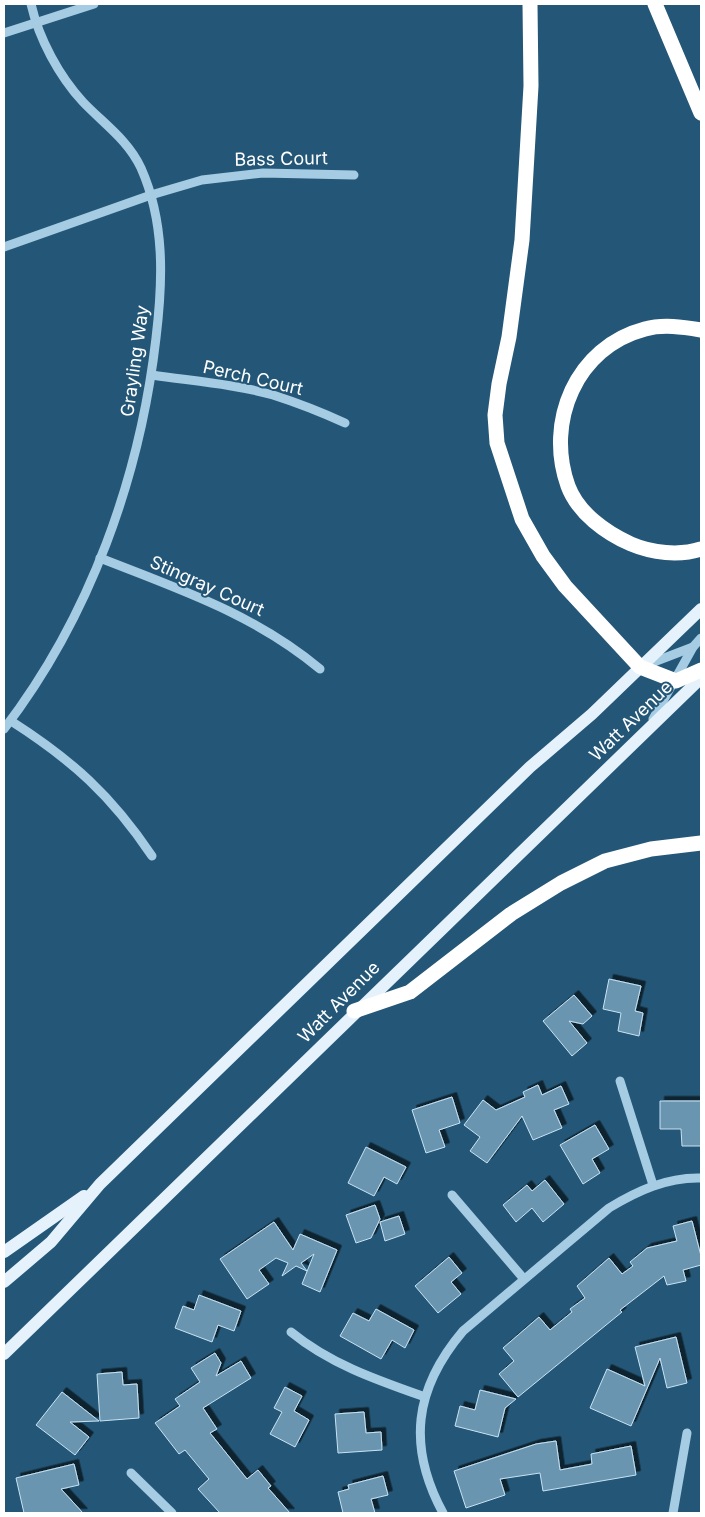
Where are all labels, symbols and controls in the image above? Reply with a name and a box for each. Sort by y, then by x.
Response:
street label: Bass Court [234,147,328,170]
street label: Grayling Way [116,304,153,418]
street label: Perch Court [201,356,305,399]
street label: Stingray Court [147,551,268,620]
street label: Watt Avenue [585,676,676,765]
street label: Watt Avenue [294,957,384,1047]

